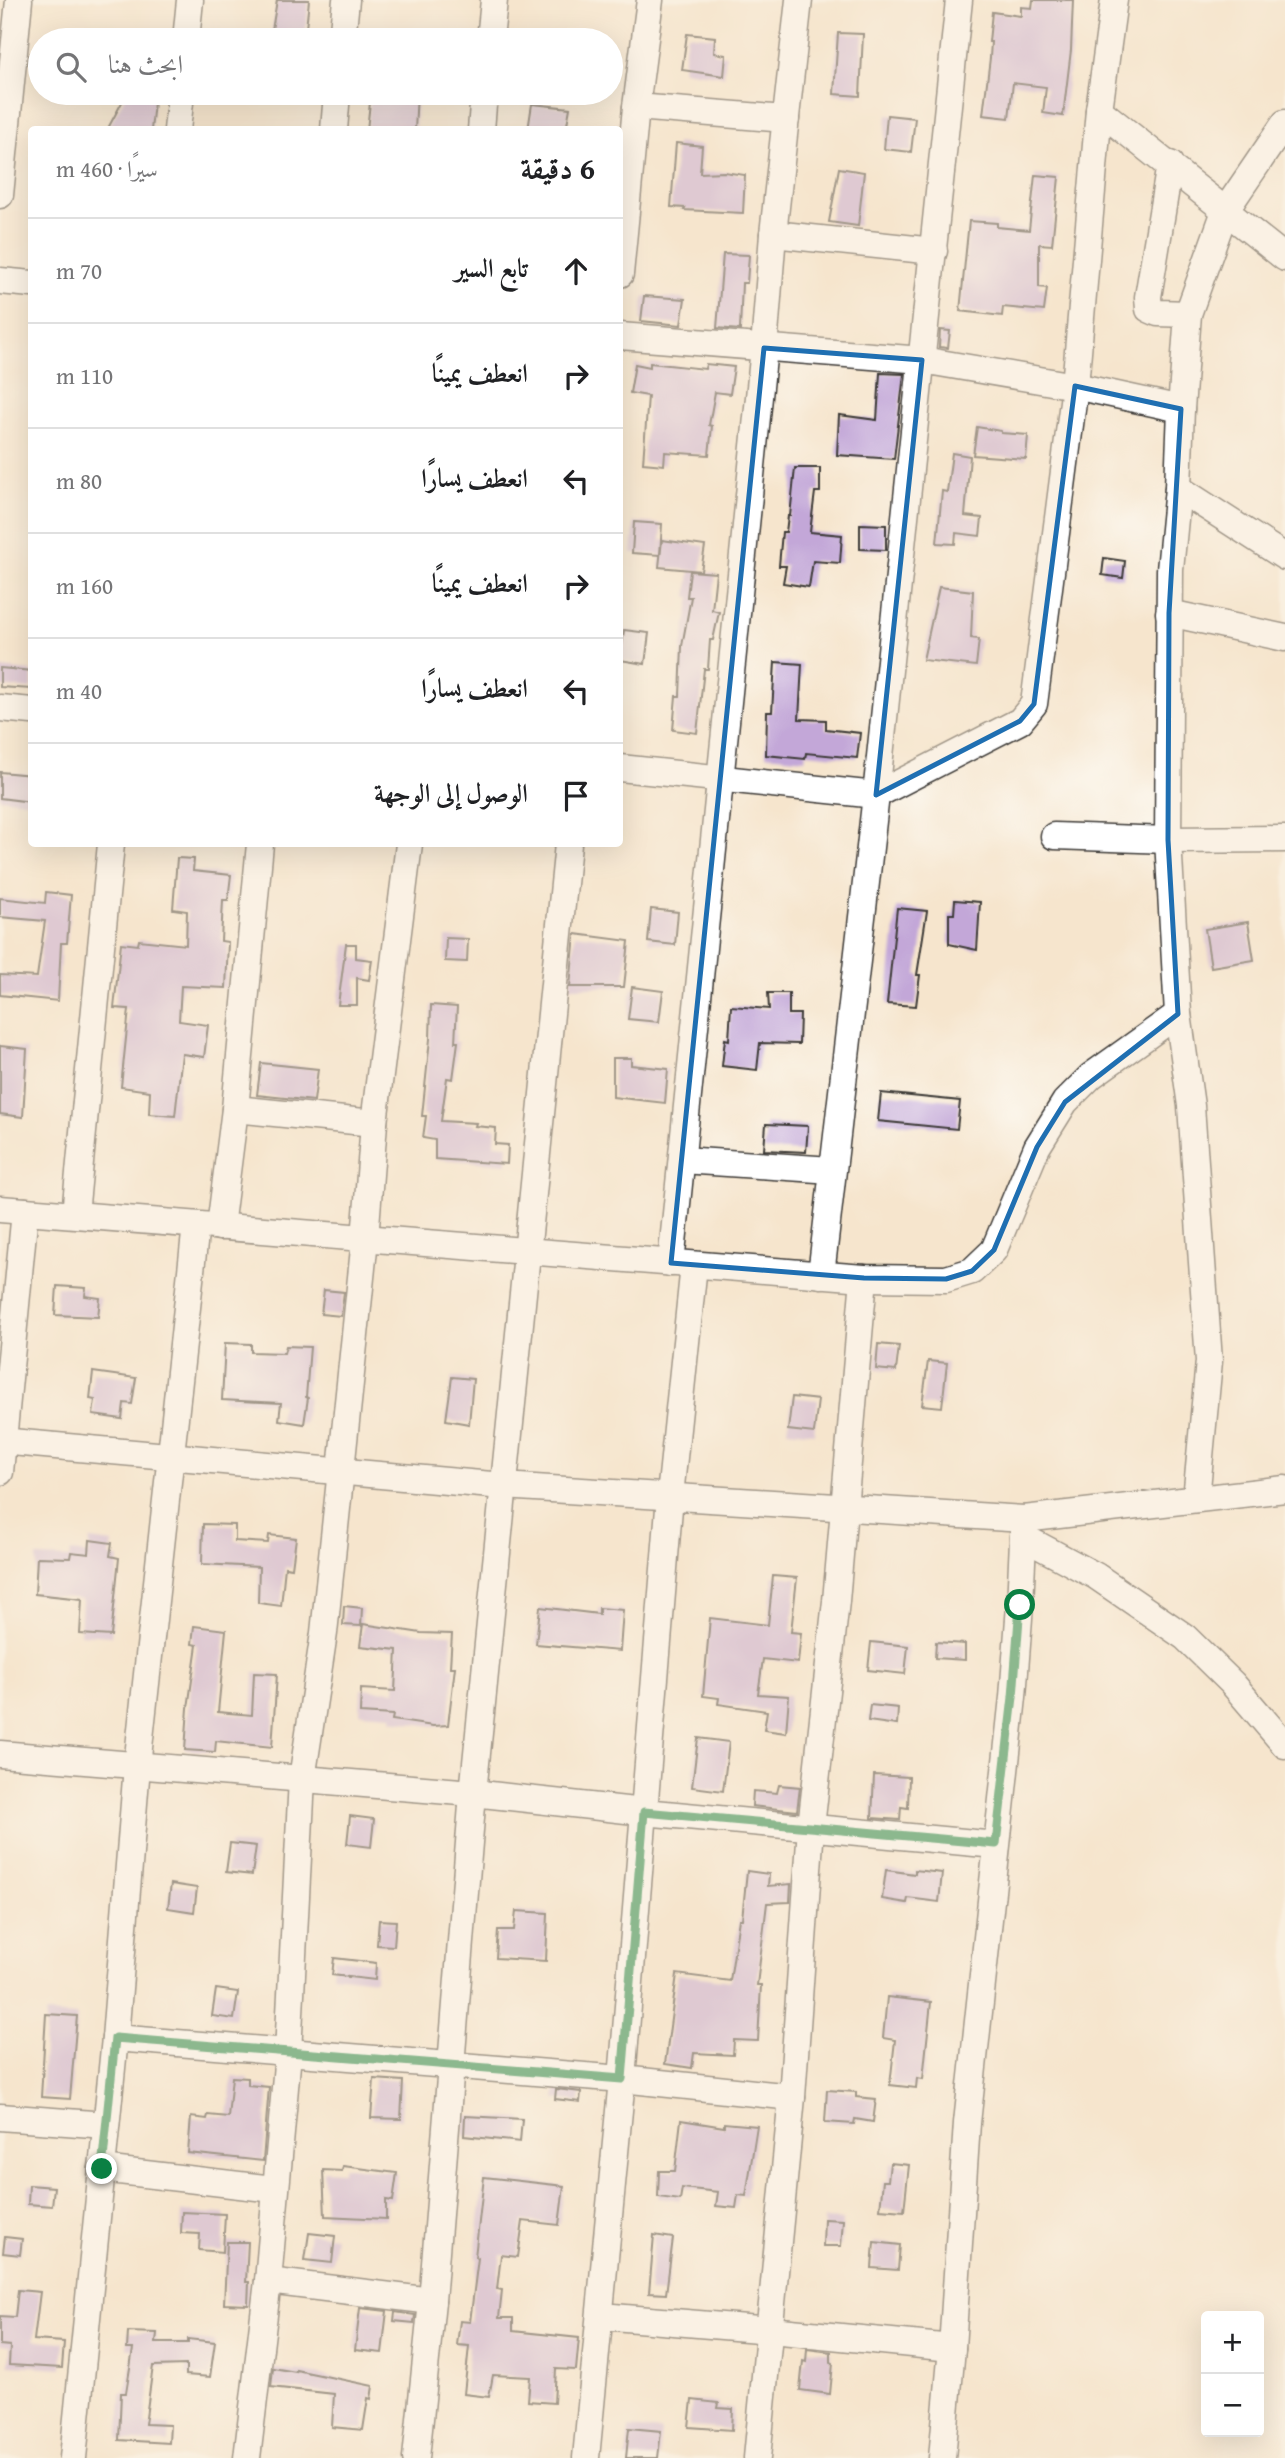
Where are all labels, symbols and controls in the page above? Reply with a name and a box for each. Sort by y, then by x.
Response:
search box [28,28,623,105]
text: ابحث هنا [108,44,183,83]
icon: search [52,48,90,86]
text: 6 دقيقة [520,146,595,190]
text: سيرًا · 460 m [56,152,158,185]
text: تابع السير [454,248,528,287]
icon: ahead [557,252,595,290]
text: 70 m [56,254,102,287]
text: انعطف يمينًا [432,353,528,392]
icon: right [557,357,595,395]
text: 110 m [56,359,113,392]
text: انعطف يسارًا [421,458,528,497]
icon: left [557,462,595,500]
text: 80 m [56,464,102,497]
text: انعطف يمينًا [432,563,528,602]
icon: right [557,567,595,605]
text: 160 m [56,569,113,602]
text: انعطف يسارًا [421,668,528,707]
icon: left [557,672,595,710]
text: 40 m [56,674,102,707]
text: الوصول إلى الوجهة [374,773,528,812]
icon: arrive [557,777,595,815]
route start [1004,1589,1035,1620]
route end [86,2153,117,2184]
map controls [1201,2311,1264,2437]
button: + [1201,2311,1264,2374]
button: − [1201,2374,1264,2437]

